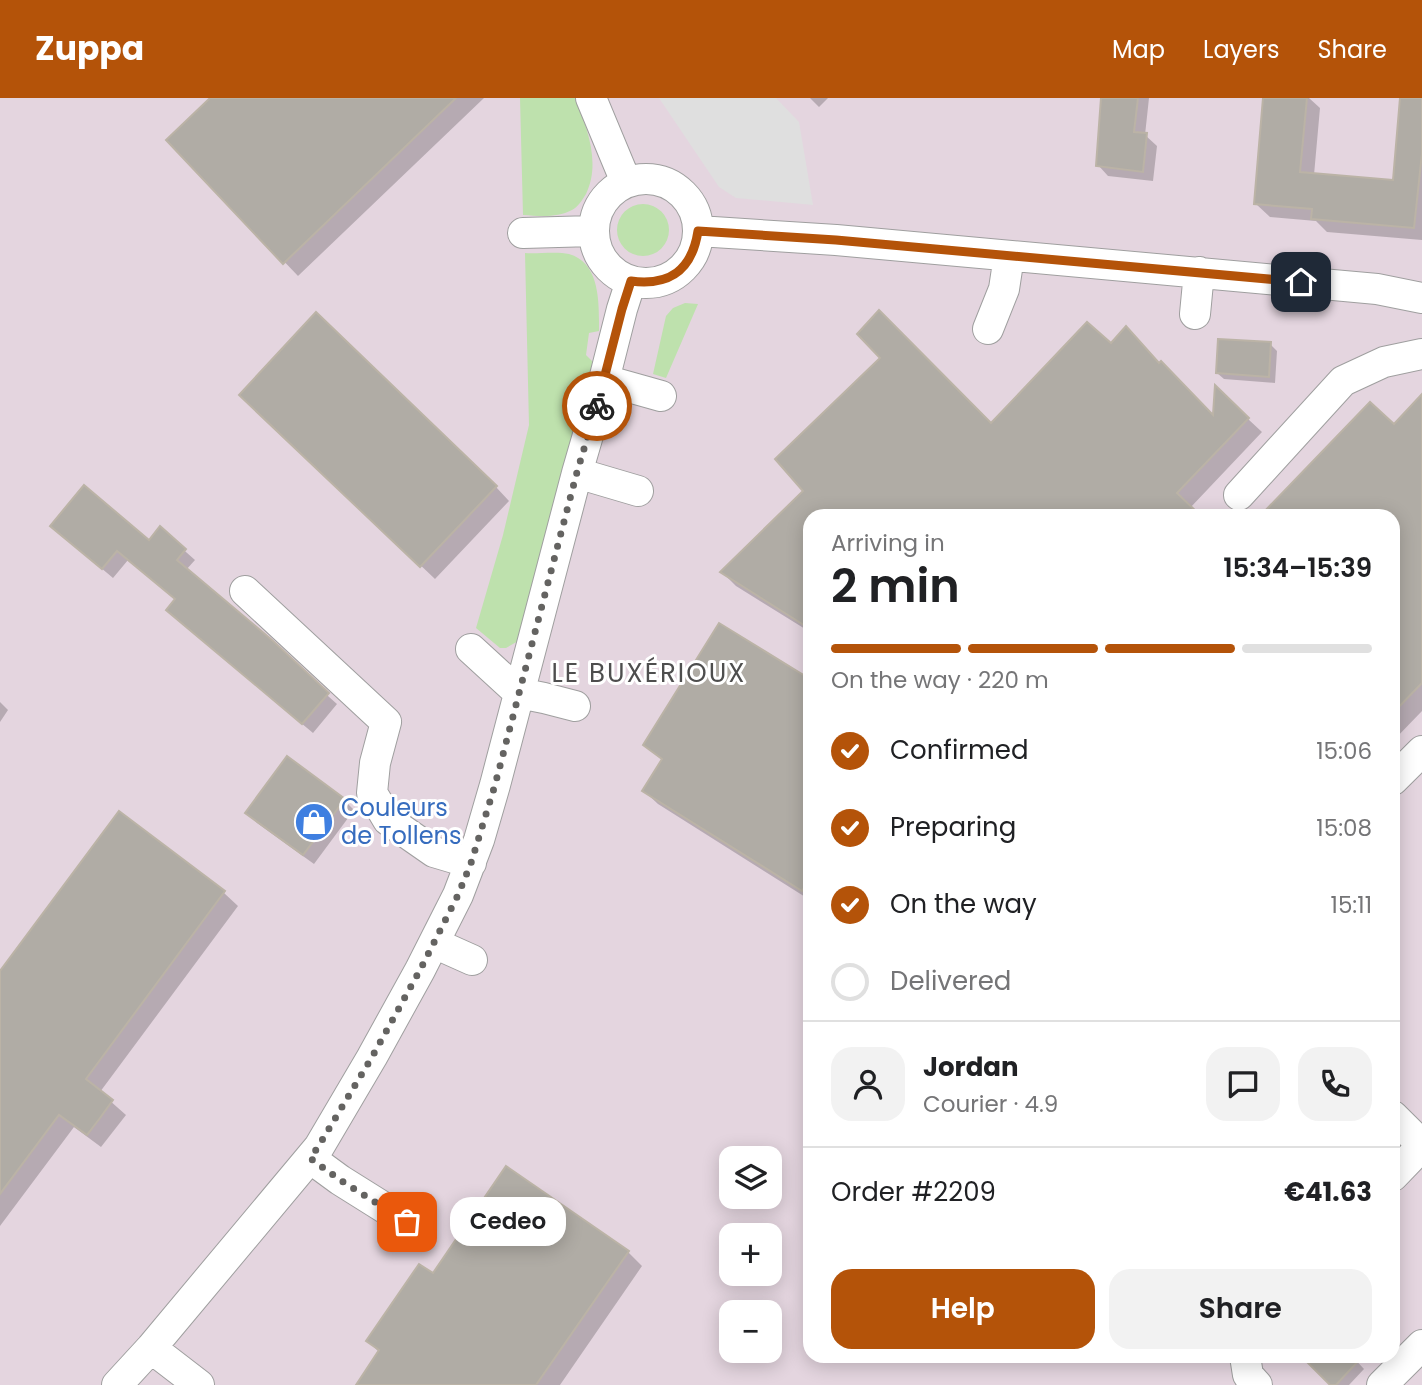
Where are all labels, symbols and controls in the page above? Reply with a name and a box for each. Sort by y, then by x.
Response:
text: Zuppa [35,25,144,72]
text: Map [1112,33,1165,66]
text: Layers [1203,33,1279,66]
text: Share [1317,33,1387,66]
pin [1271,252,1331,312]
icon: home [1282,263,1320,301]
courier [562,371,632,441]
icon: bike [578,387,616,425]
text: Arriving in [831,527,945,559]
text: 15:34–15:39 [1223,550,1372,586]
text: 2 min [831,554,960,618]
district label: LE BUXÉRIOUX [552,655,746,691]
text: On the way · 220 m [831,664,1049,696]
icon: check [831,732,869,770]
text: Confirmed [890,732,1028,768]
text: 15:06 [1316,735,1372,767]
place label: Couleurs de Tollens [341,791,461,852]
shop icon: Couleurs de Tollens [293,801,335,843]
icon: check [831,809,869,847]
text: Preparing [890,809,1016,845]
text: 15:08 [1316,812,1372,844]
icon: check [831,886,869,924]
text: On the way [890,886,1037,922]
text: 15:11 [1331,889,1372,921]
text: Delivered [890,963,1011,999]
button: person [831,1047,905,1121]
button: chat [1206,1047,1280,1121]
button: phone [1298,1047,1372,1121]
text: Jordan [923,1049,1019,1085]
text: Courier · 4.9 [923,1088,1058,1120]
map controls [719,1146,782,1363]
button: layers [719,1146,782,1209]
text: Order #2209 [831,1174,996,1210]
text: €41.63 [1284,1174,1372,1210]
pin [377,1192,437,1252]
callout: Cedeo [449,1198,564,1246]
icon: bag [388,1203,426,1241]
text: Cedeo [470,1205,546,1237]
button: + [719,1223,782,1286]
button: Help [831,1269,1095,1349]
button: Share [1109,1269,1372,1349]
button: − [719,1300,782,1363]

